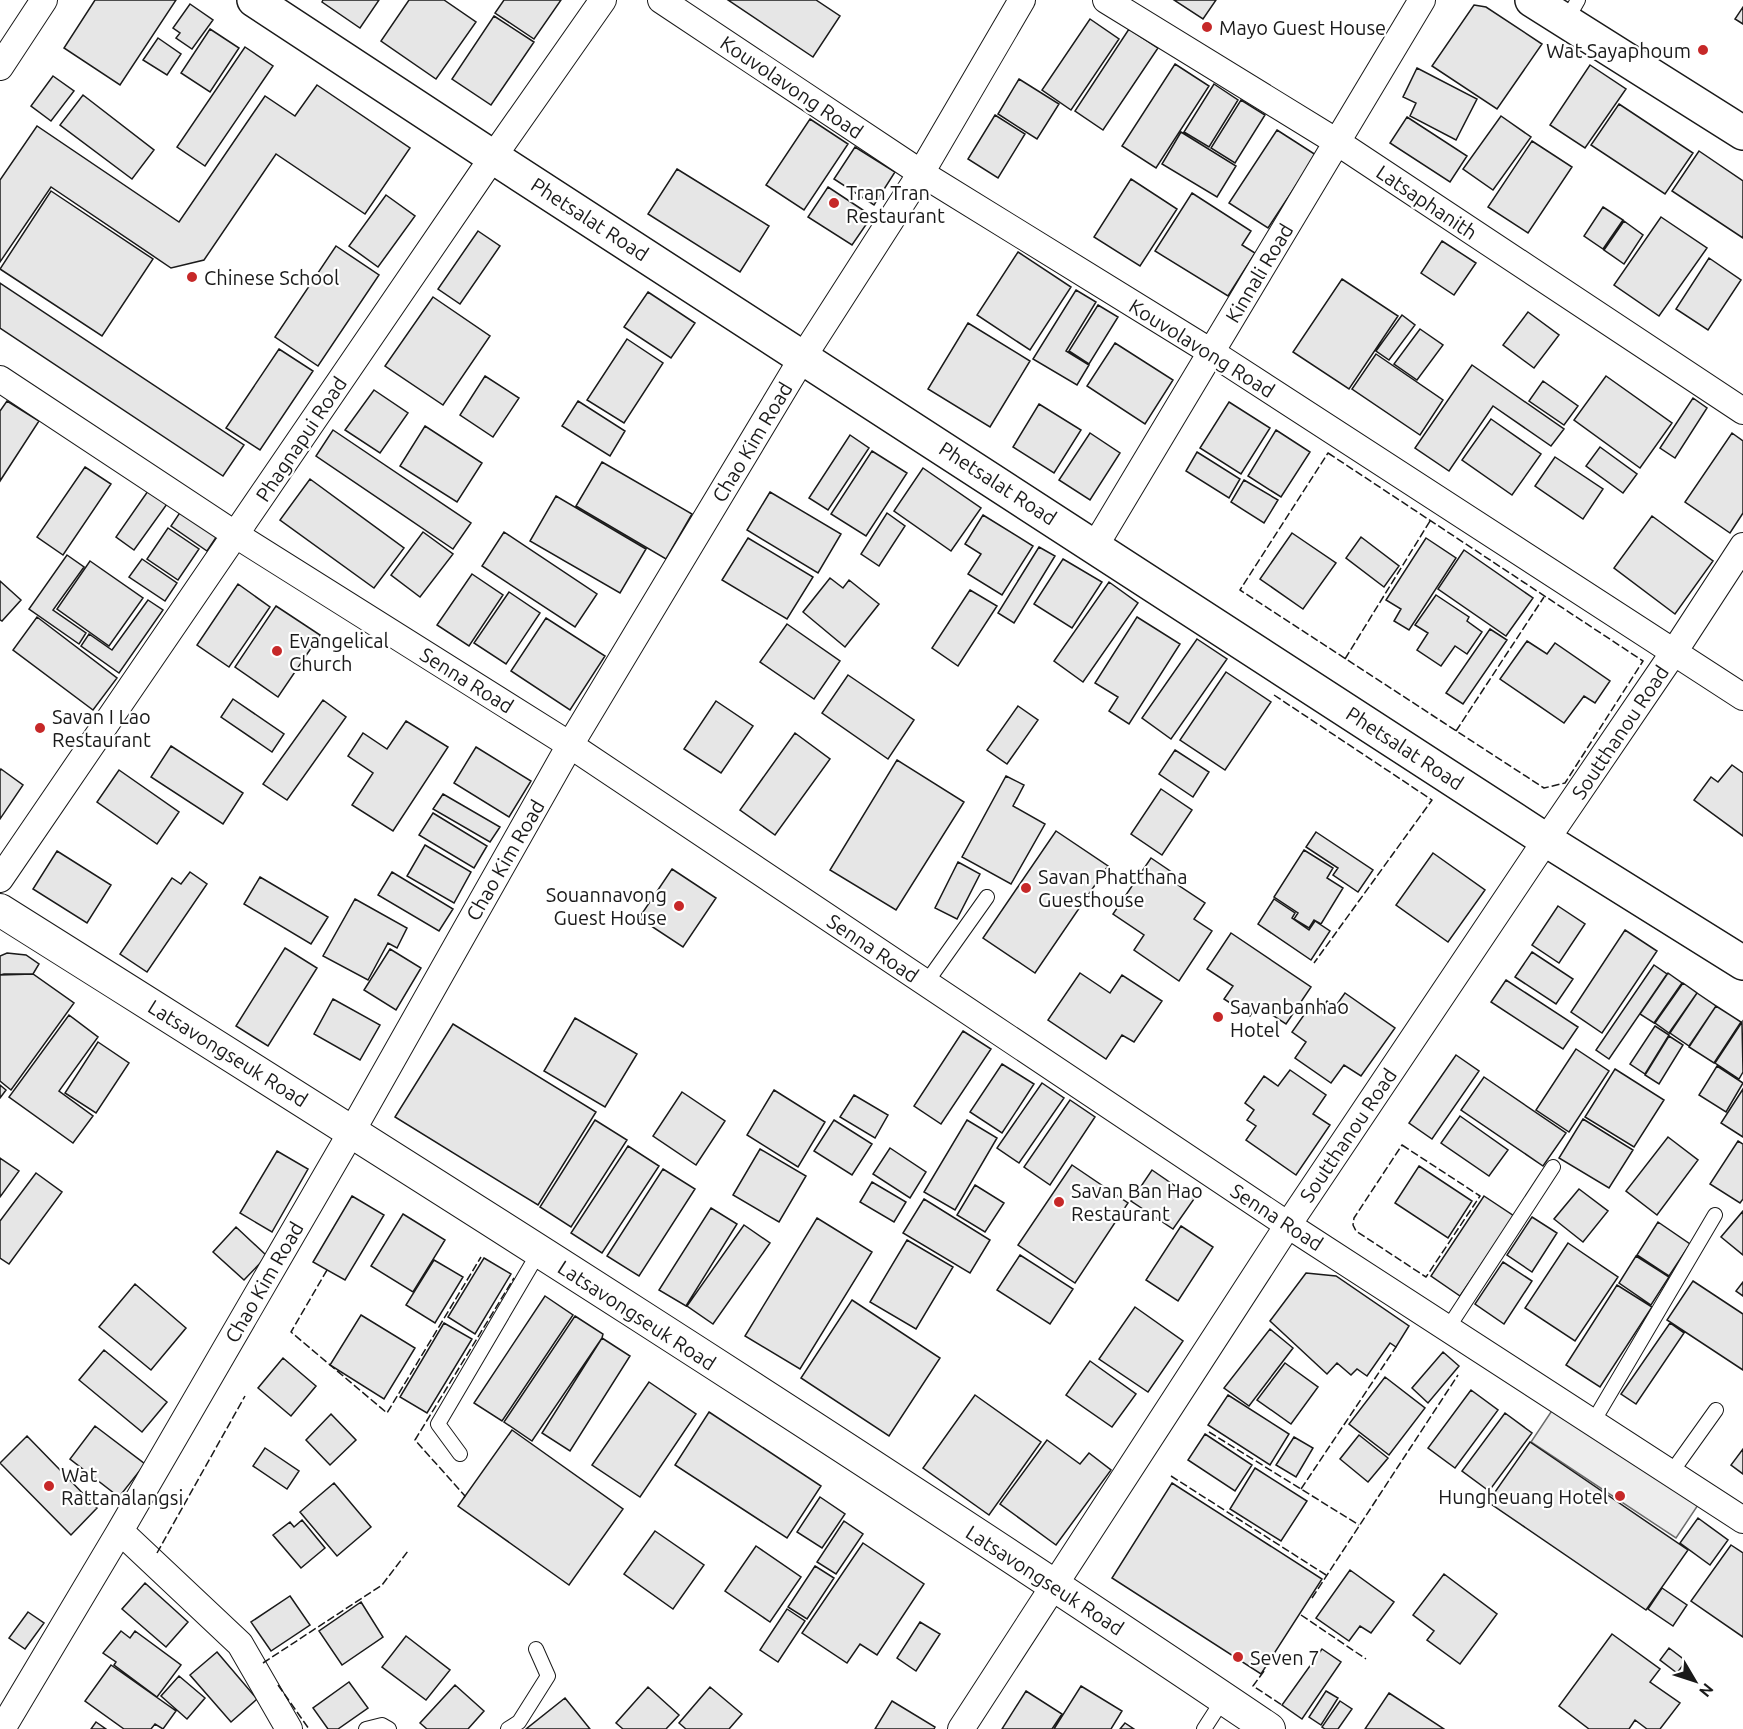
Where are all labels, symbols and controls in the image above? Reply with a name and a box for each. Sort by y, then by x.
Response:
place label: Mayo Guest House [1219,16,1386,39]
marker: Mayo Guest House [1200,20,1214,34]
street label: Kouvolavong Road [716,31,868,143]
place label: Wat Sayaphoum [1546,39,1691,62]
marker: Wat Sayaphoum [1696,43,1710,57]
street label: Latsaphanith [1372,160,1482,244]
street label: Phetsalat Road [527,172,653,266]
place label: Tran Tran Restaurant [846,181,945,227]
marker: Tran Tran Restaurant [827,196,841,210]
street label: Kinnali Road [1220,219,1298,327]
place label: Chinese School [204,266,339,289]
marker: Chinese School [185,270,199,284]
street label: Kouvolavong Road [1125,294,1279,402]
street label: Phagnapui Road [251,372,351,506]
street label: Chao Kim Road [707,378,797,506]
street label: Phetsalat Road [935,436,1061,530]
place label: Evangelical Church [289,629,389,675]
street label: Senna Road [416,642,518,718]
marker: Evangelical Church [270,644,284,658]
street label: Soutthanou Road [1567,661,1673,803]
street label: Phetsalat Road [1342,701,1468,795]
place label: Savan I Lao Restaurant [52,705,151,751]
marker: Savan I Lao Restaurant [33,721,47,735]
street label: Chao Kim Road [461,796,549,924]
place label: Savan Phatthana Guesthouse [1038,865,1188,911]
marker: Savan Phatthana Guesthouse [1019,881,1033,895]
place label: Souannavong Guest House [546,883,667,929]
marker: Souannavong Guest House [672,899,686,913]
street label: Senna Road [823,909,923,987]
street label: Latsavongseuk Road [144,995,312,1111]
place label: Savanbanhao Hotel [1230,995,1349,1041]
marker: Savanbanhao Hotel [1211,1010,1225,1024]
street label: Soutthanou Road [1295,1064,1401,1206]
place label: Savan Ban Hao Restaurant [1071,1179,1203,1225]
street label: Senna Road [1227,1179,1327,1255]
marker: Savan Ban Hao Restaurant [1052,1195,1066,1209]
street label: Chao Kim Road [220,1218,308,1346]
street label: Latsavongseuk Road [554,1255,720,1375]
place label: Wat Rattanalangsi [61,1463,183,1509]
marker: Wat Rattanalangsi [42,1479,56,1493]
place label: Hungheuang Hotel [1438,1485,1608,1508]
marker: Hungheuang Hotel [1613,1489,1627,1503]
street label: Latsavongseuk Road [962,1520,1128,1640]
place label: Seven 7 [1250,1646,1320,1669]
marker: Seven 7 [1231,1650,1245,1664]
north arrow [1665,1651,1725,1711]
text: N [1696,1680,1717,1701]

